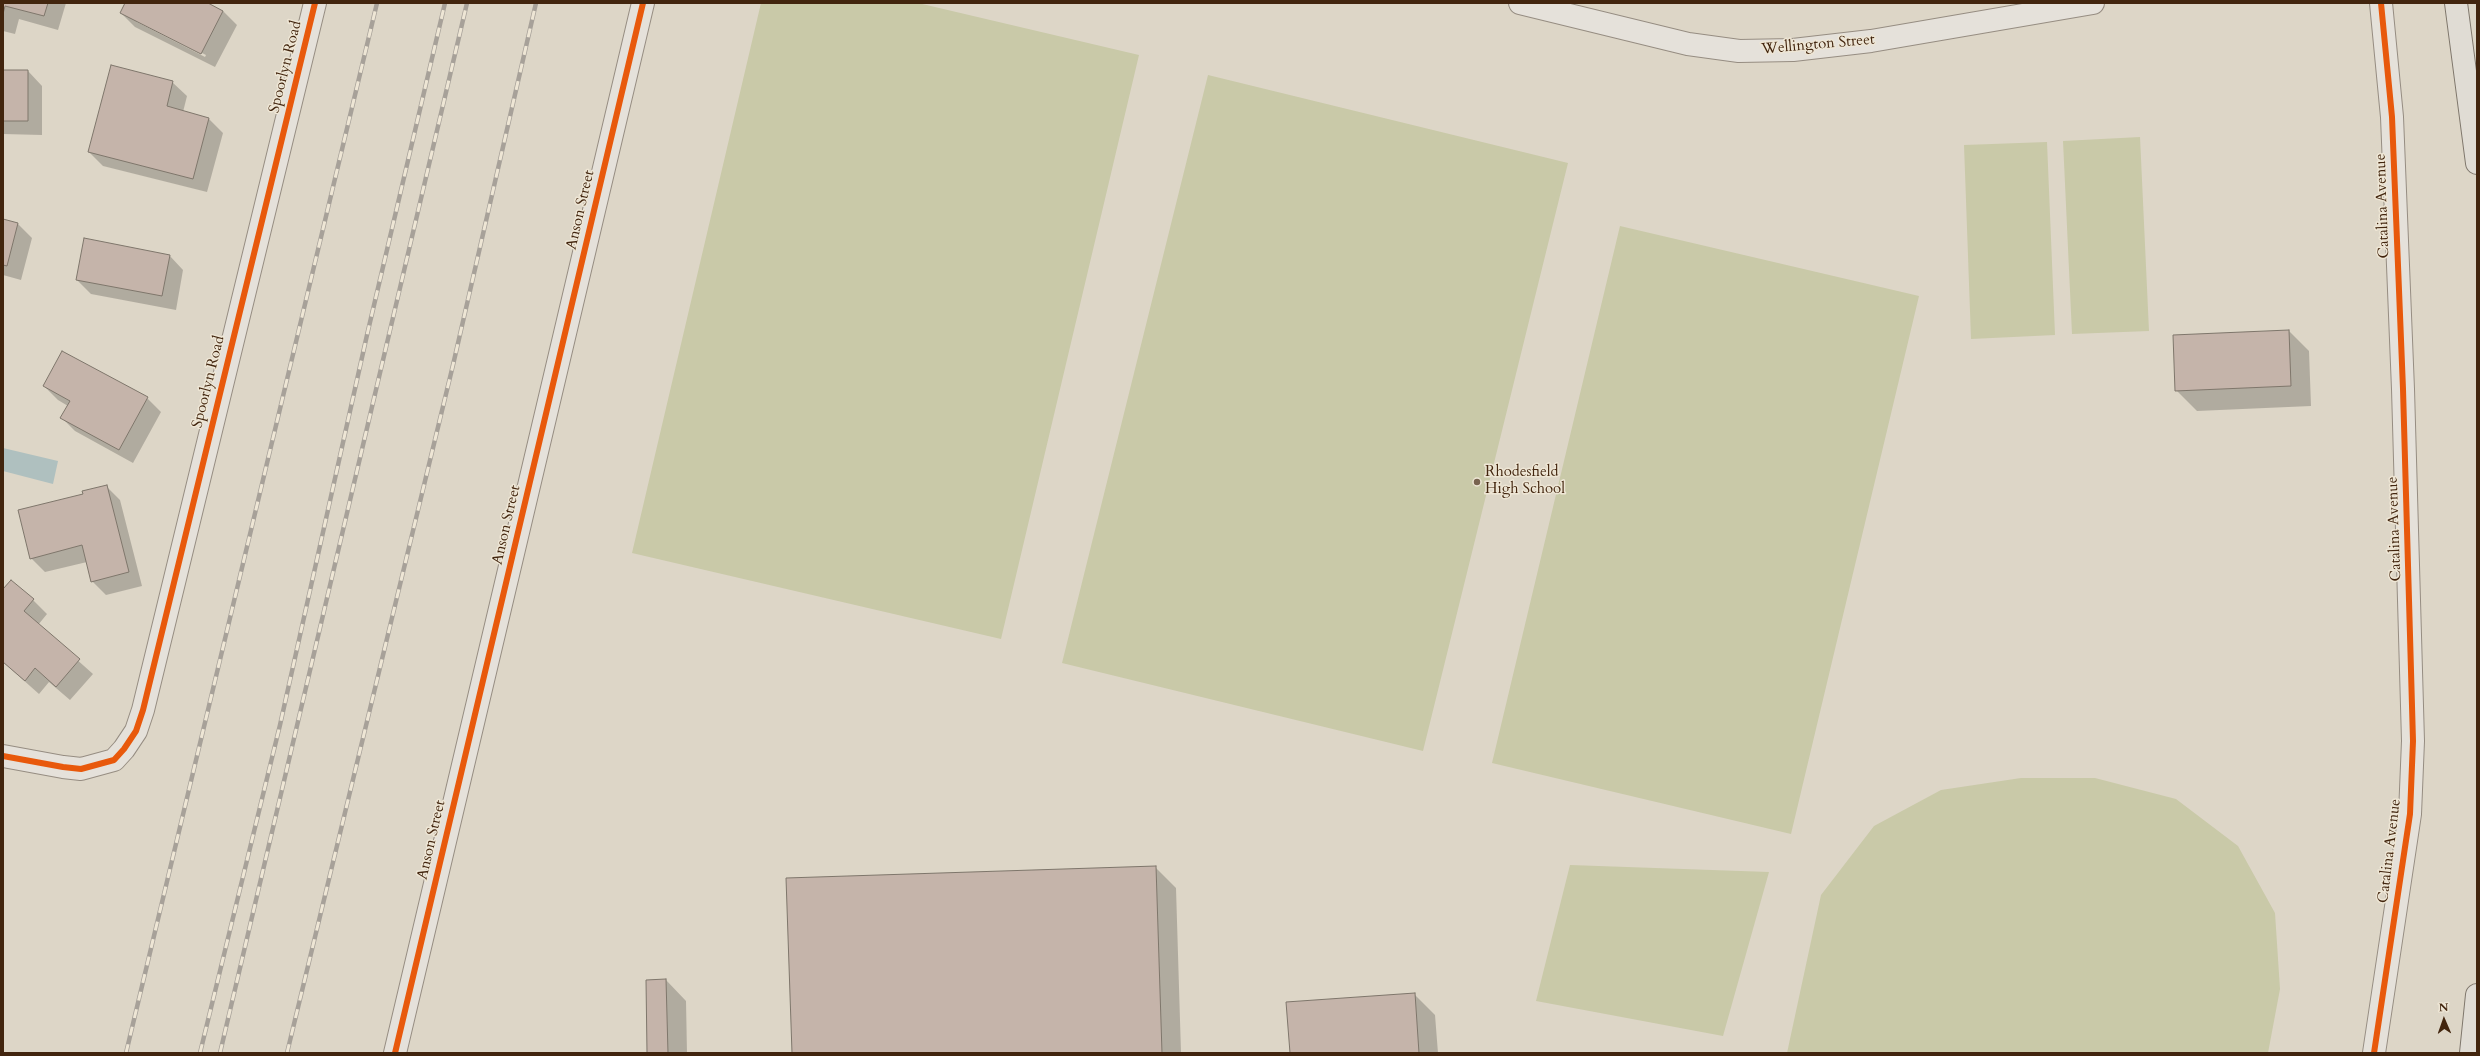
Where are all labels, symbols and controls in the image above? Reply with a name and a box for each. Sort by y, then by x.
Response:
street label: Spoorlyn Road [266,19,306,115]
street label: Wellington Street [1761,31,1875,59]
street label: Catalina Avenue [2372,153,2394,259]
street label: Anson Street [563,169,599,251]
street label: Spoorlyn Road [189,334,229,430]
place label: Rhodesfield High School [1485,464,1565,499]
street label: Catalina Avenue [2384,476,2406,582]
marker: Rhodesfield High School [1472,477,1482,487]
street label: Anson Street [489,484,525,566]
street label: Catalina Avenue [2375,798,2405,904]
street label: Anson Street [414,799,450,881]
north arrow [2424,1000,2464,1040]
text: N [2439,1000,2449,1015]

